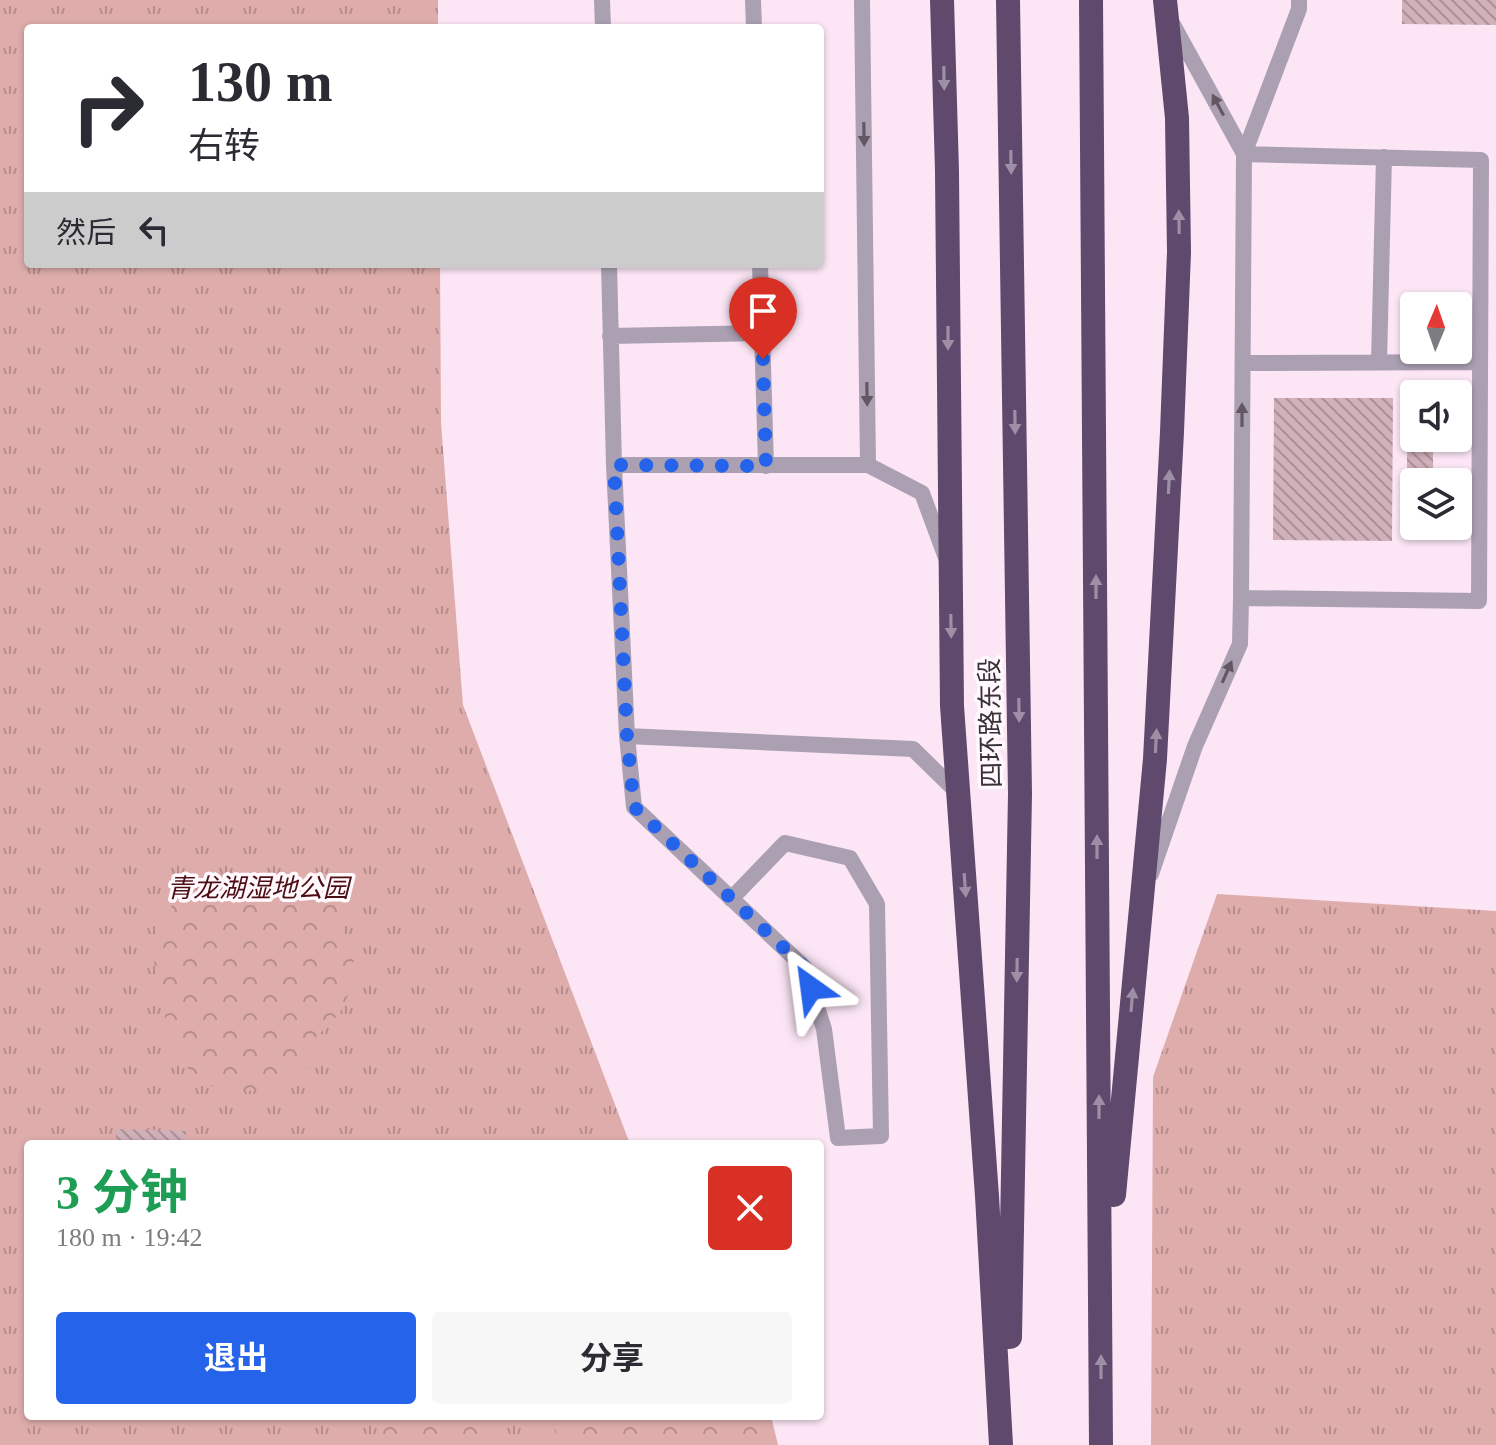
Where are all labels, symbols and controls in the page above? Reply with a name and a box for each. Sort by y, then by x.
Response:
text: 130 m [188,51,333,113]
icon: right [56,56,160,160]
one-way arrow [938,66,951,91]
one-way arrow [1211,94,1224,117]
one-way arrow [857,122,870,147]
text: 右转 [188,126,260,166]
one-way arrow [1004,150,1017,175]
icon: left [132,208,176,252]
one-way arrow [1173,209,1185,234]
text: 然后 [56,216,116,249]
pin [729,277,797,359]
icon: arrive [741,289,785,333]
north arrow [1400,292,1472,364]
map controls [1400,292,1472,540]
one-way arrow [942,326,954,351]
button: sound [1400,380,1472,452]
one-way arrow [861,382,873,407]
one-way arrow [1236,402,1248,427]
one-way arrow [1008,410,1021,435]
button: layers [1400,468,1472,540]
one-way arrow [1163,469,1176,494]
one-way arrow [1089,574,1102,599]
one-way arrow [945,614,957,639]
street label: 四环路东段 [975,658,1007,788]
one-way arrow [1221,660,1234,684]
one-way arrow [1013,698,1025,723]
one-way arrow [1150,729,1163,754]
one-way arrow [1091,834,1104,859]
one-way arrow [959,873,972,898]
park label: 青龙湖湿地公园 [167,874,353,903]
position arrow [769,946,853,1030]
one-way arrow [1010,958,1023,983]
one-way arrow [1126,987,1139,1012]
one-way arrow [1093,1094,1106,1119]
text: 3 分钟 [56,1166,188,1219]
button: close [708,1166,792,1250]
text: 180 m · 19:42 [56,1223,203,1252]
button: 退出 [56,1312,416,1404]
button: 分享 [432,1312,792,1404]
one-way arrow [1095,1354,1107,1379]

